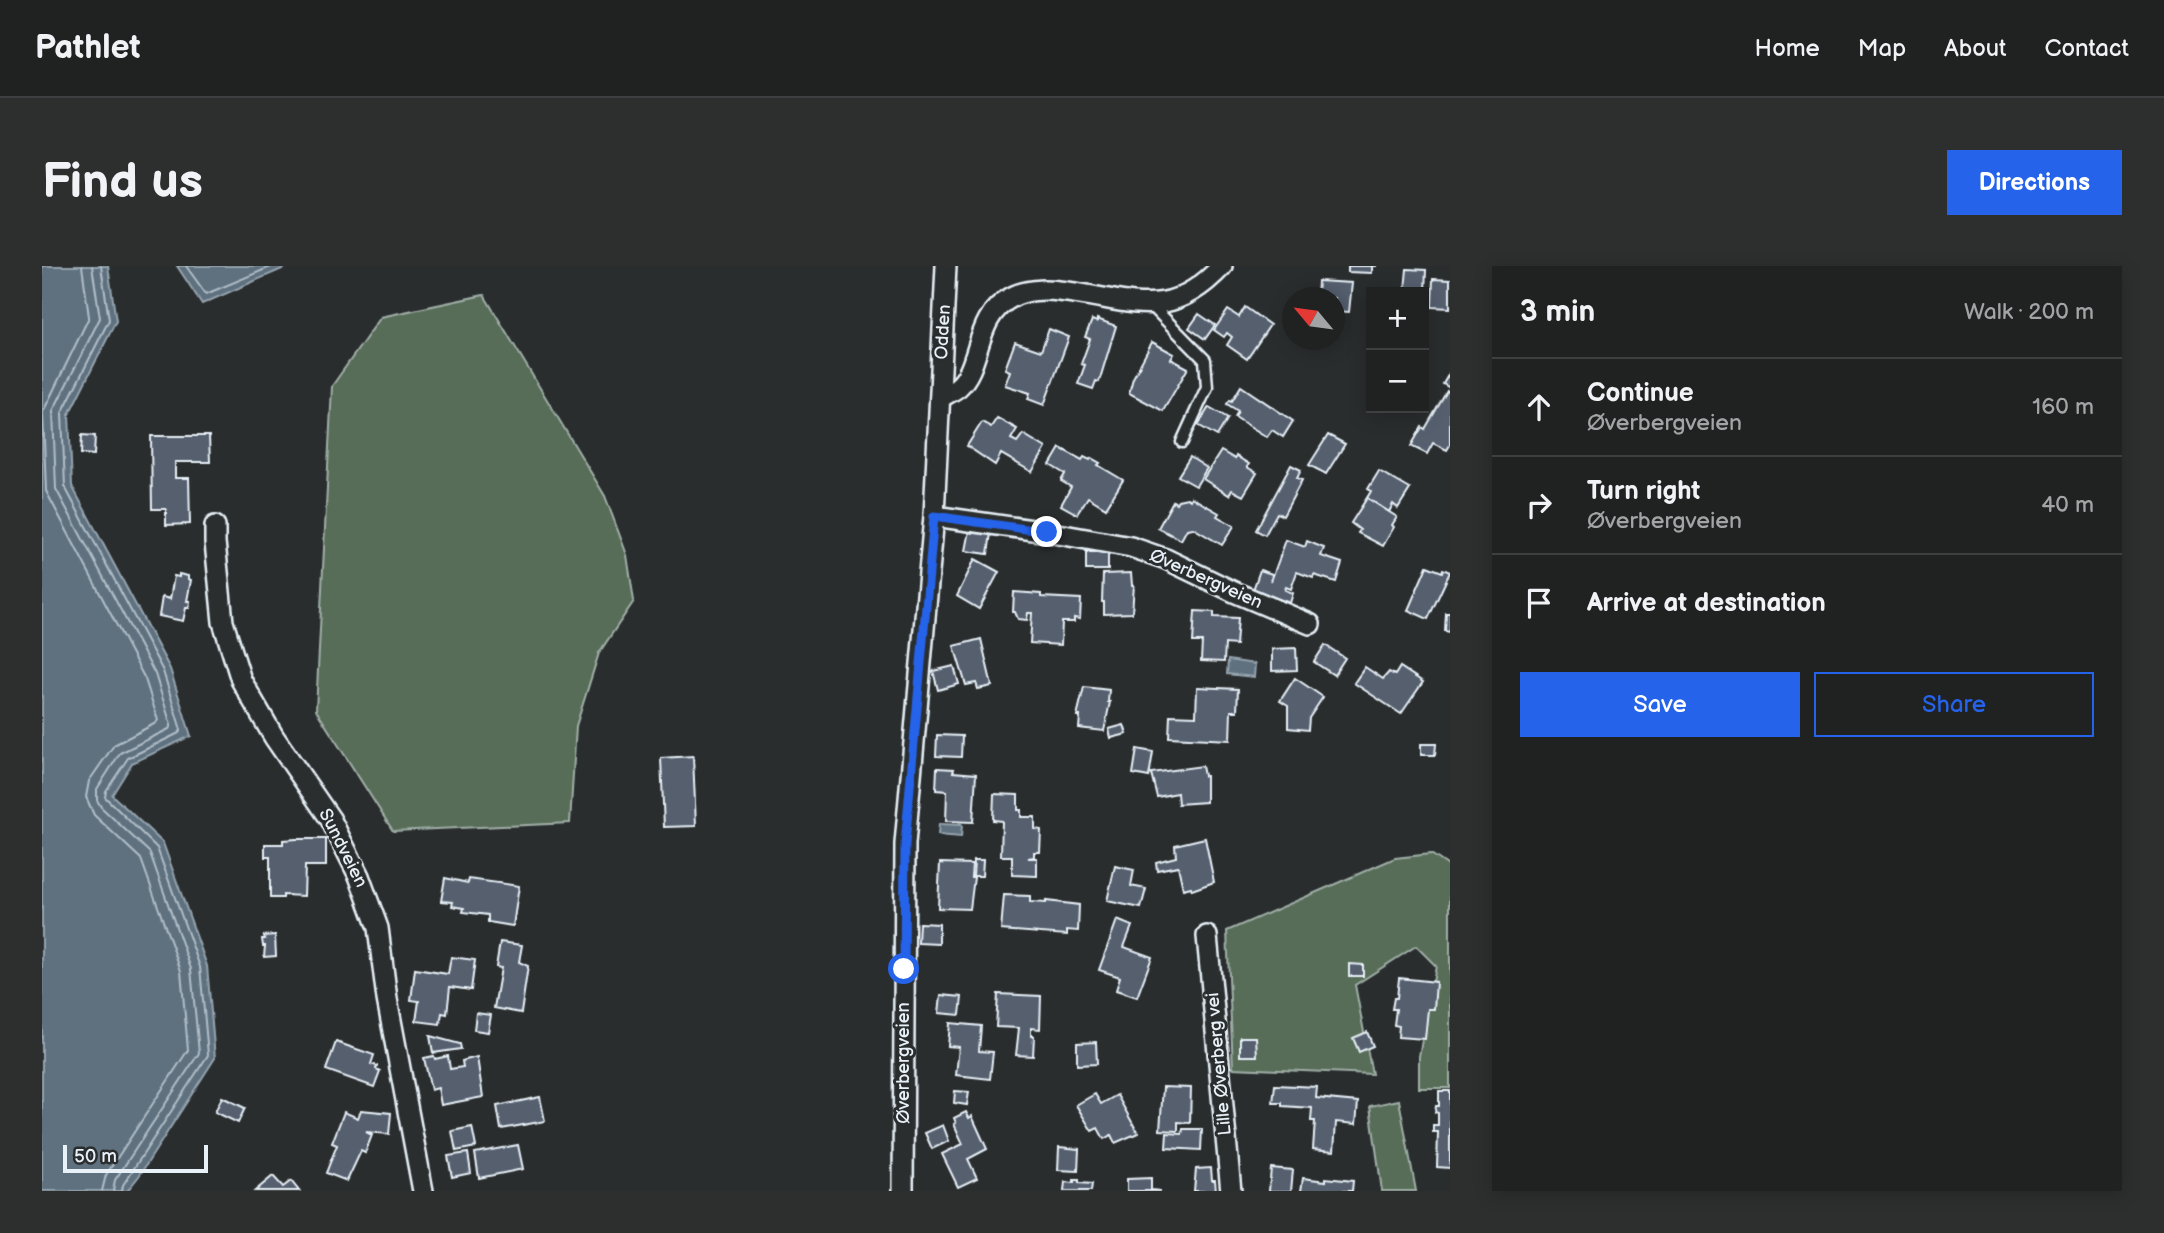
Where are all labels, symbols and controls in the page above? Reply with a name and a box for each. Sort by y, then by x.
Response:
text: Pathlet [35,28,140,68]
text: Home [1755,34,1820,63]
text: Map [1858,34,1906,63]
text: About [1944,34,2006,63]
text: Contact [2044,34,2129,63]
button: Directions [1947,150,2122,215]
text: Find us [42,153,203,212]
north arrow [1282,287,1345,350]
map controls [1366,287,1429,413]
button: + [1366,287,1429,350]
text: 3 min [1520,294,1595,330]
text: Walk · 200 m [1964,298,2094,326]
street label: Odden [931,304,955,360]
button: − [1366,350,1429,413]
text: Continue [1587,378,1694,409]
icon: ahead [1520,388,1558,426]
text: 160 m [2032,393,2094,421]
text: Øverbergveien [1587,409,1742,437]
text: Turn right [1587,476,1700,507]
icon: right [1520,486,1558,524]
text: 40 m [2041,491,2094,519]
text: Øverbergveien [1587,507,1742,535]
route end [1031,516,1062,547]
street label: Øverbergveien [1146,545,1266,613]
icon: arrive [1520,584,1558,622]
text: Arrive at destination [1587,588,1826,619]
button: Save [1520,672,1800,737]
button: Share [1814,672,2094,737]
street label: Sundveien [314,805,372,891]
route start [888,953,919,984]
street label: Lille Øverberg vei [1202,992,1236,1136]
street label: Øverbergveien [893,1002,914,1124]
scale bar [63,1142,208,1174]
text: 50 m [74,1145,117,1168]

